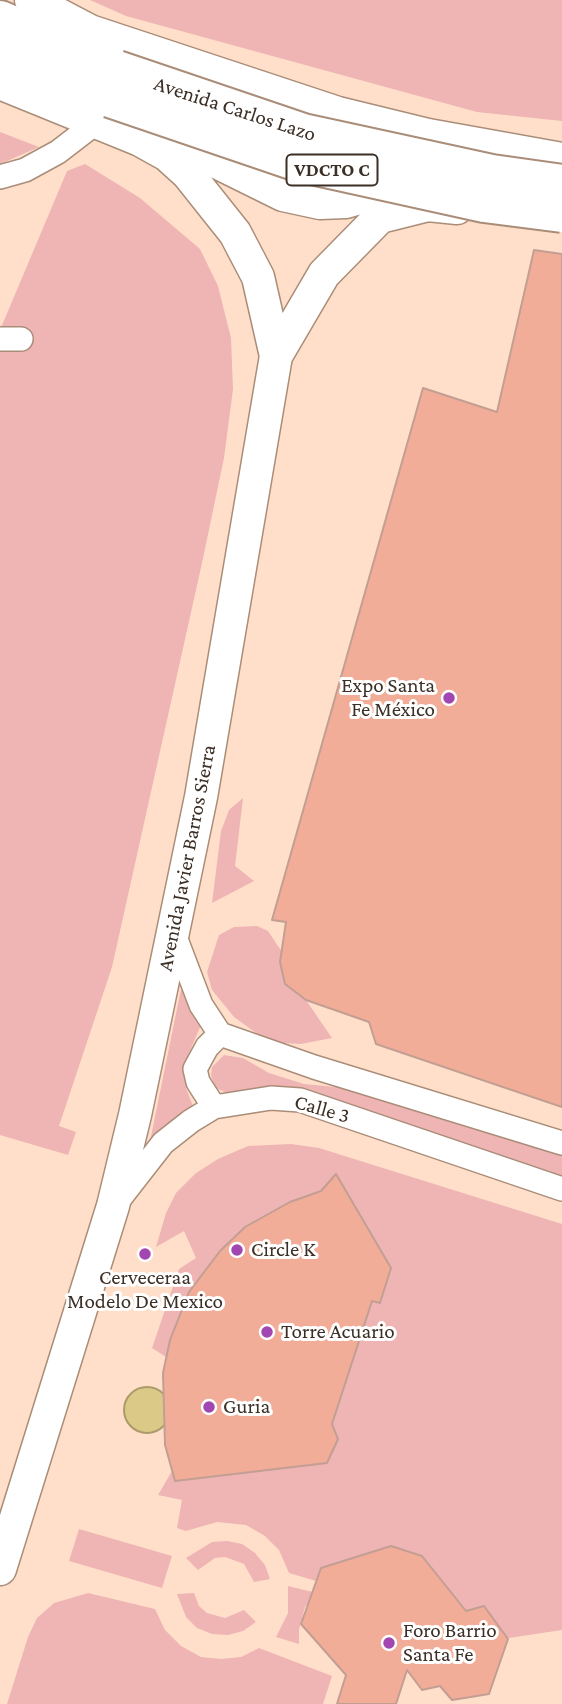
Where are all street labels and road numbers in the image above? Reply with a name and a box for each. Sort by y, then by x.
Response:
street label: Avenida Carlos Lazo [151,71,319,147]
road number: VDCTO C [286,154,378,186]
street label: Avenida Javier Barros Sierra [153,742,221,974]
street label: Calle 3 [292,1089,352,1129]

